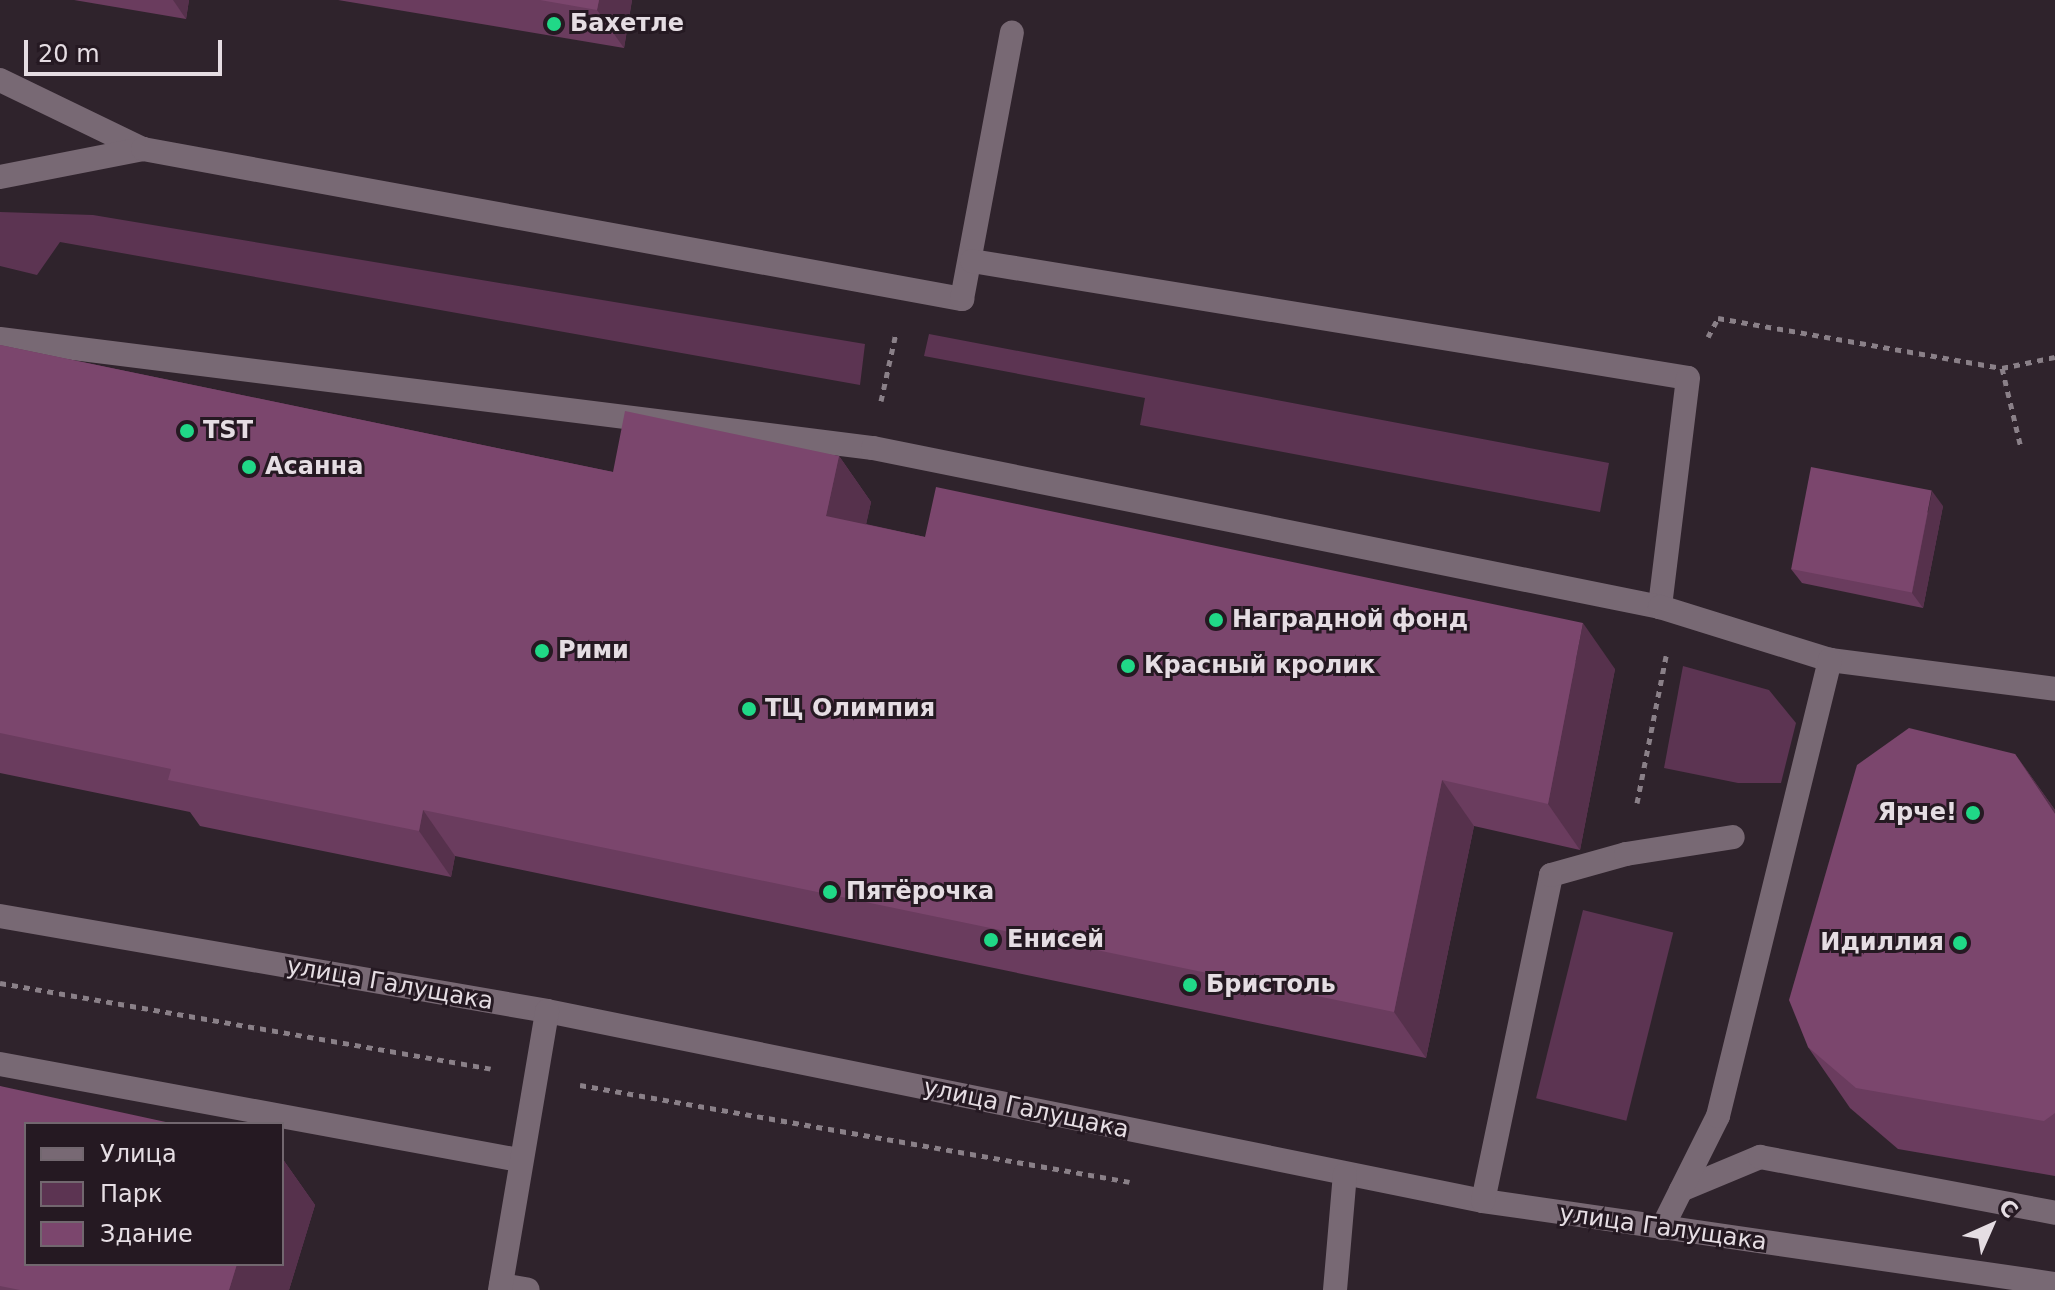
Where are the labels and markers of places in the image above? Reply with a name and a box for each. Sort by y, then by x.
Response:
place label: Бахетле [570,10,684,38]
marker: Бахетле [545,15,563,33]
place label: TST [203,417,253,445]
marker: TST [178,422,196,440]
place label: Асанна [265,453,363,481]
marker: Асанна [240,458,258,476]
place label: Наградной фонд [1232,606,1468,634]
marker: Наградной фонд [1207,611,1225,629]
place label: Рими [558,637,629,665]
marker: Рими [533,642,551,660]
place label: Красный кролик [1144,652,1375,680]
marker: Красный кролик [1119,657,1137,675]
place label: ТЦ Олимпия [765,695,935,723]
marker: ТЦ Олимпия [740,700,758,718]
place label: Ярче! [1878,799,1957,827]
marker: Ярче! [1964,804,1982,822]
place label: Пятёрочка [846,878,994,906]
marker: Пятёрочка [821,883,839,901]
place label: Енисей [1007,926,1104,954]
place label: Идиллия [1820,929,1944,957]
marker: Енисей [982,931,1000,949]
marker: Идиллия [1951,934,1969,952]
place label: Бристоль [1206,971,1336,999]
marker: Бристоль [1181,976,1199,994]

